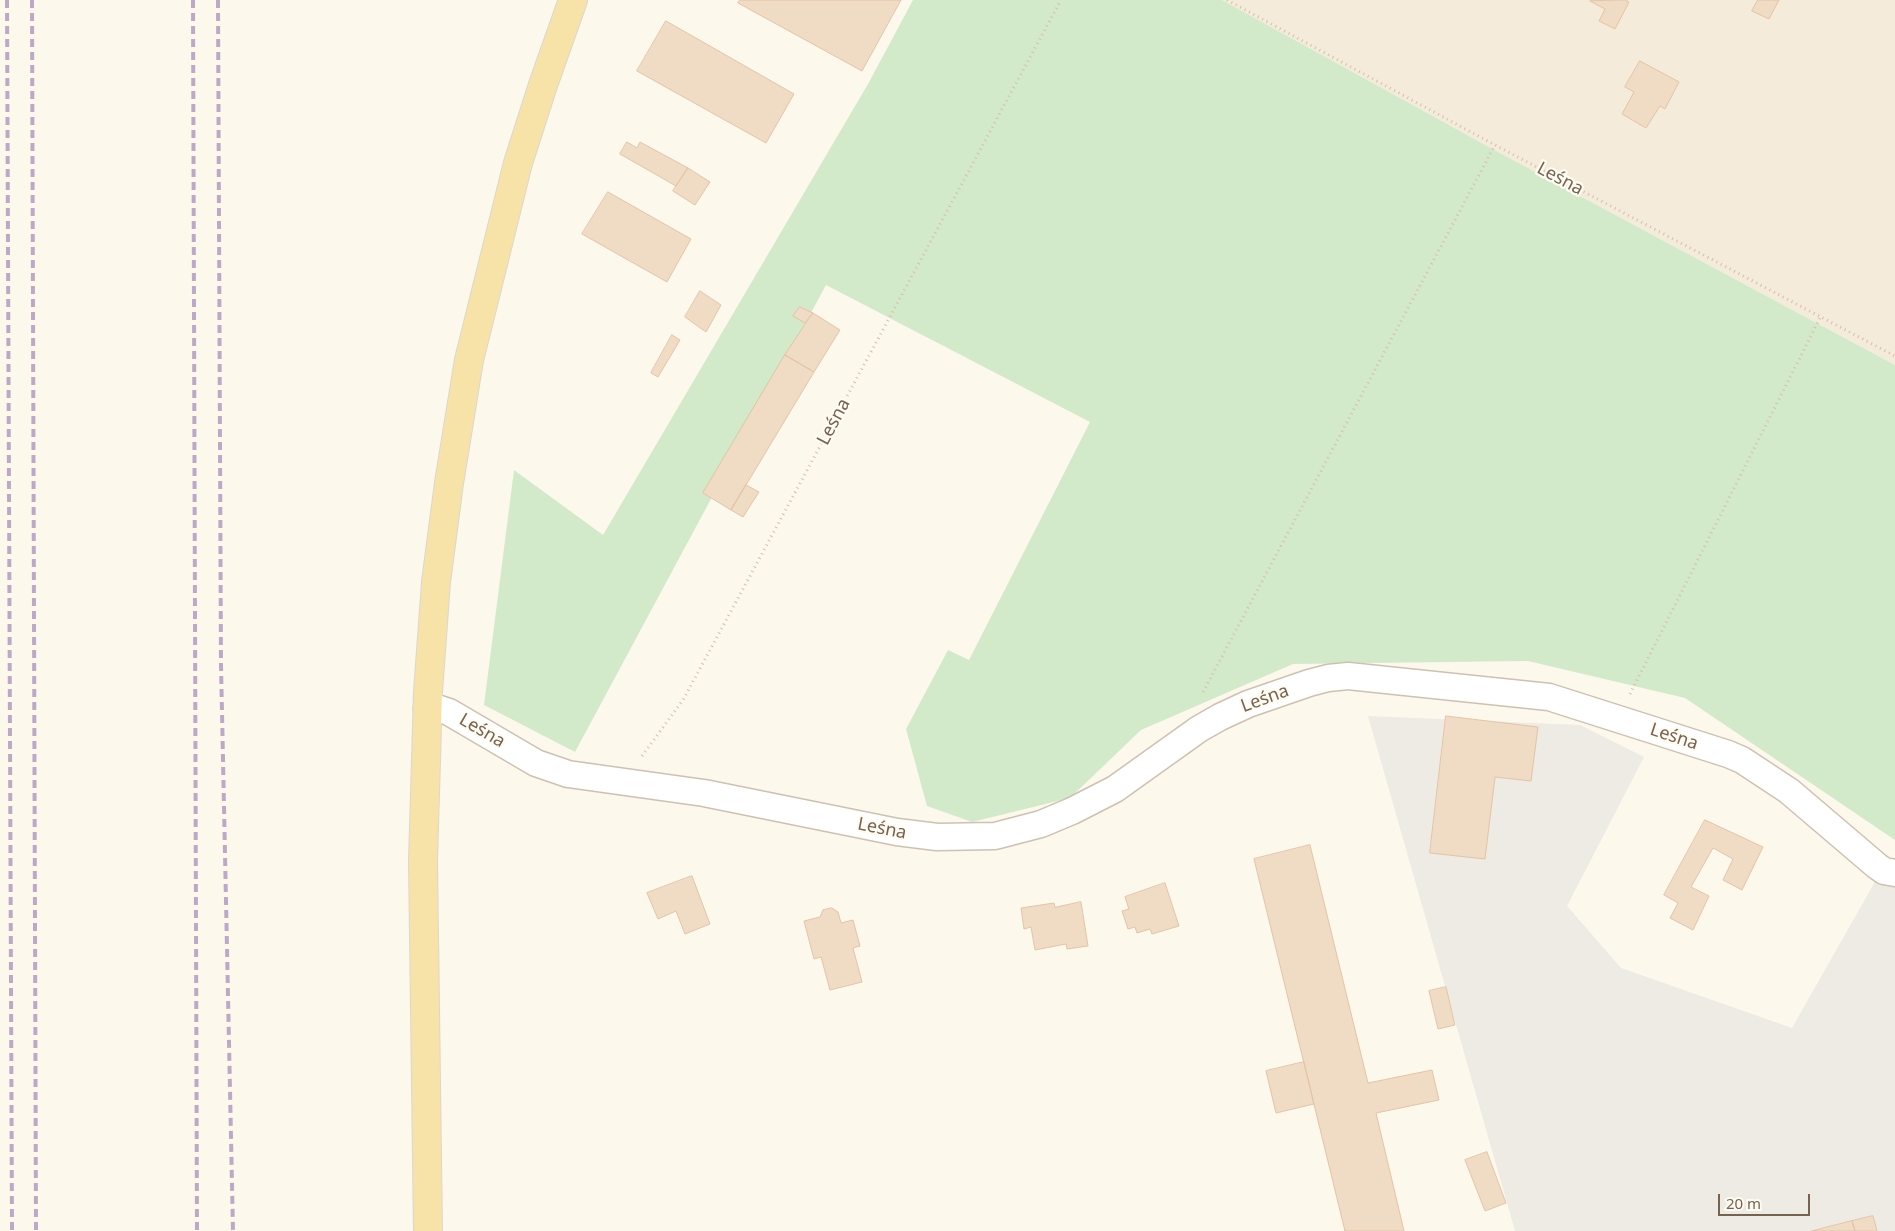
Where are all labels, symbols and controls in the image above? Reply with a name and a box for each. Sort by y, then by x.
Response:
street label: Leśna [1533,158,1587,200]
street label: Leśna [813,395,855,449]
street label: Leśna [1238,680,1292,718]
street label: Leśna [455,709,509,753]
street label: Leśna [1647,719,1701,755]
street label: Leśna [856,814,908,844]
scale bar [1720,1184,1812,1216]
text: 20 m [1726,1193,1761,1213]

